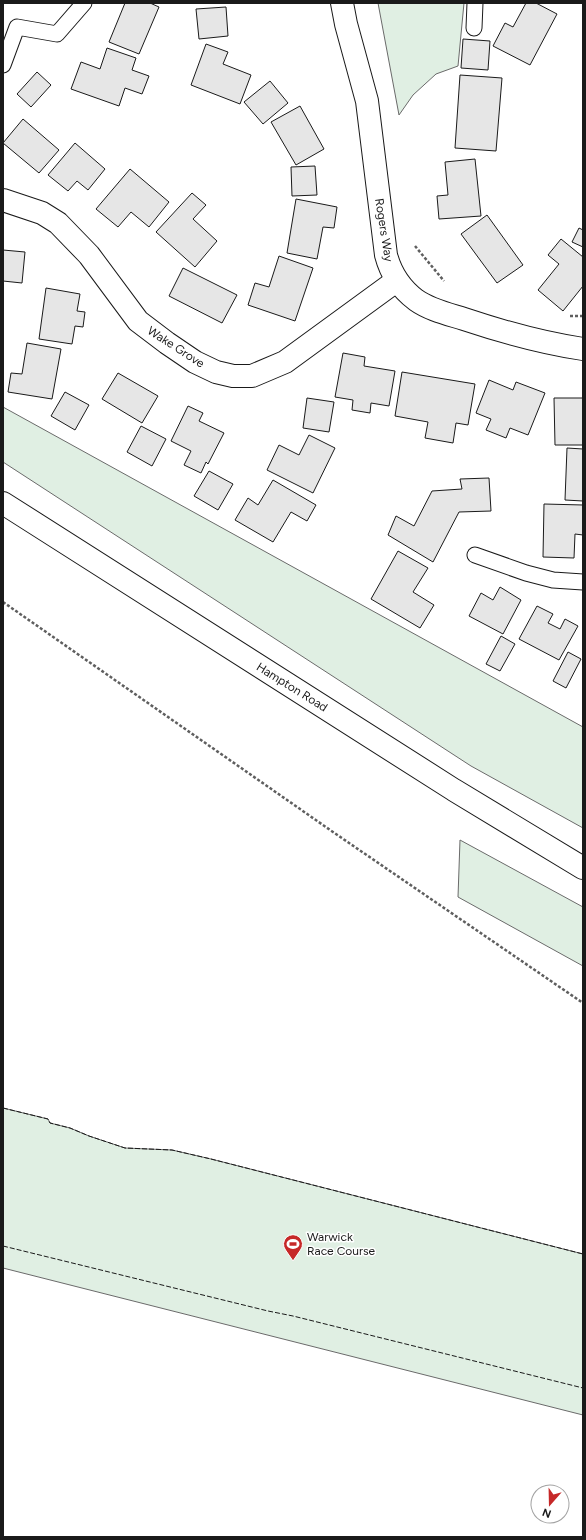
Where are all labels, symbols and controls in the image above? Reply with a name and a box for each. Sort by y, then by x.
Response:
street label: Rogers Way [372,197,396,263]
street label: Wake Grove [145,323,207,371]
street label: Hampton Road [254,660,330,714]
place label: Warwick Race Course [307,1230,376,1258]
sports icon: Warwick Race Course [282,1233,304,1261]
north arrow [530,1484,570,1524]
text: N [541,1505,553,1520]

